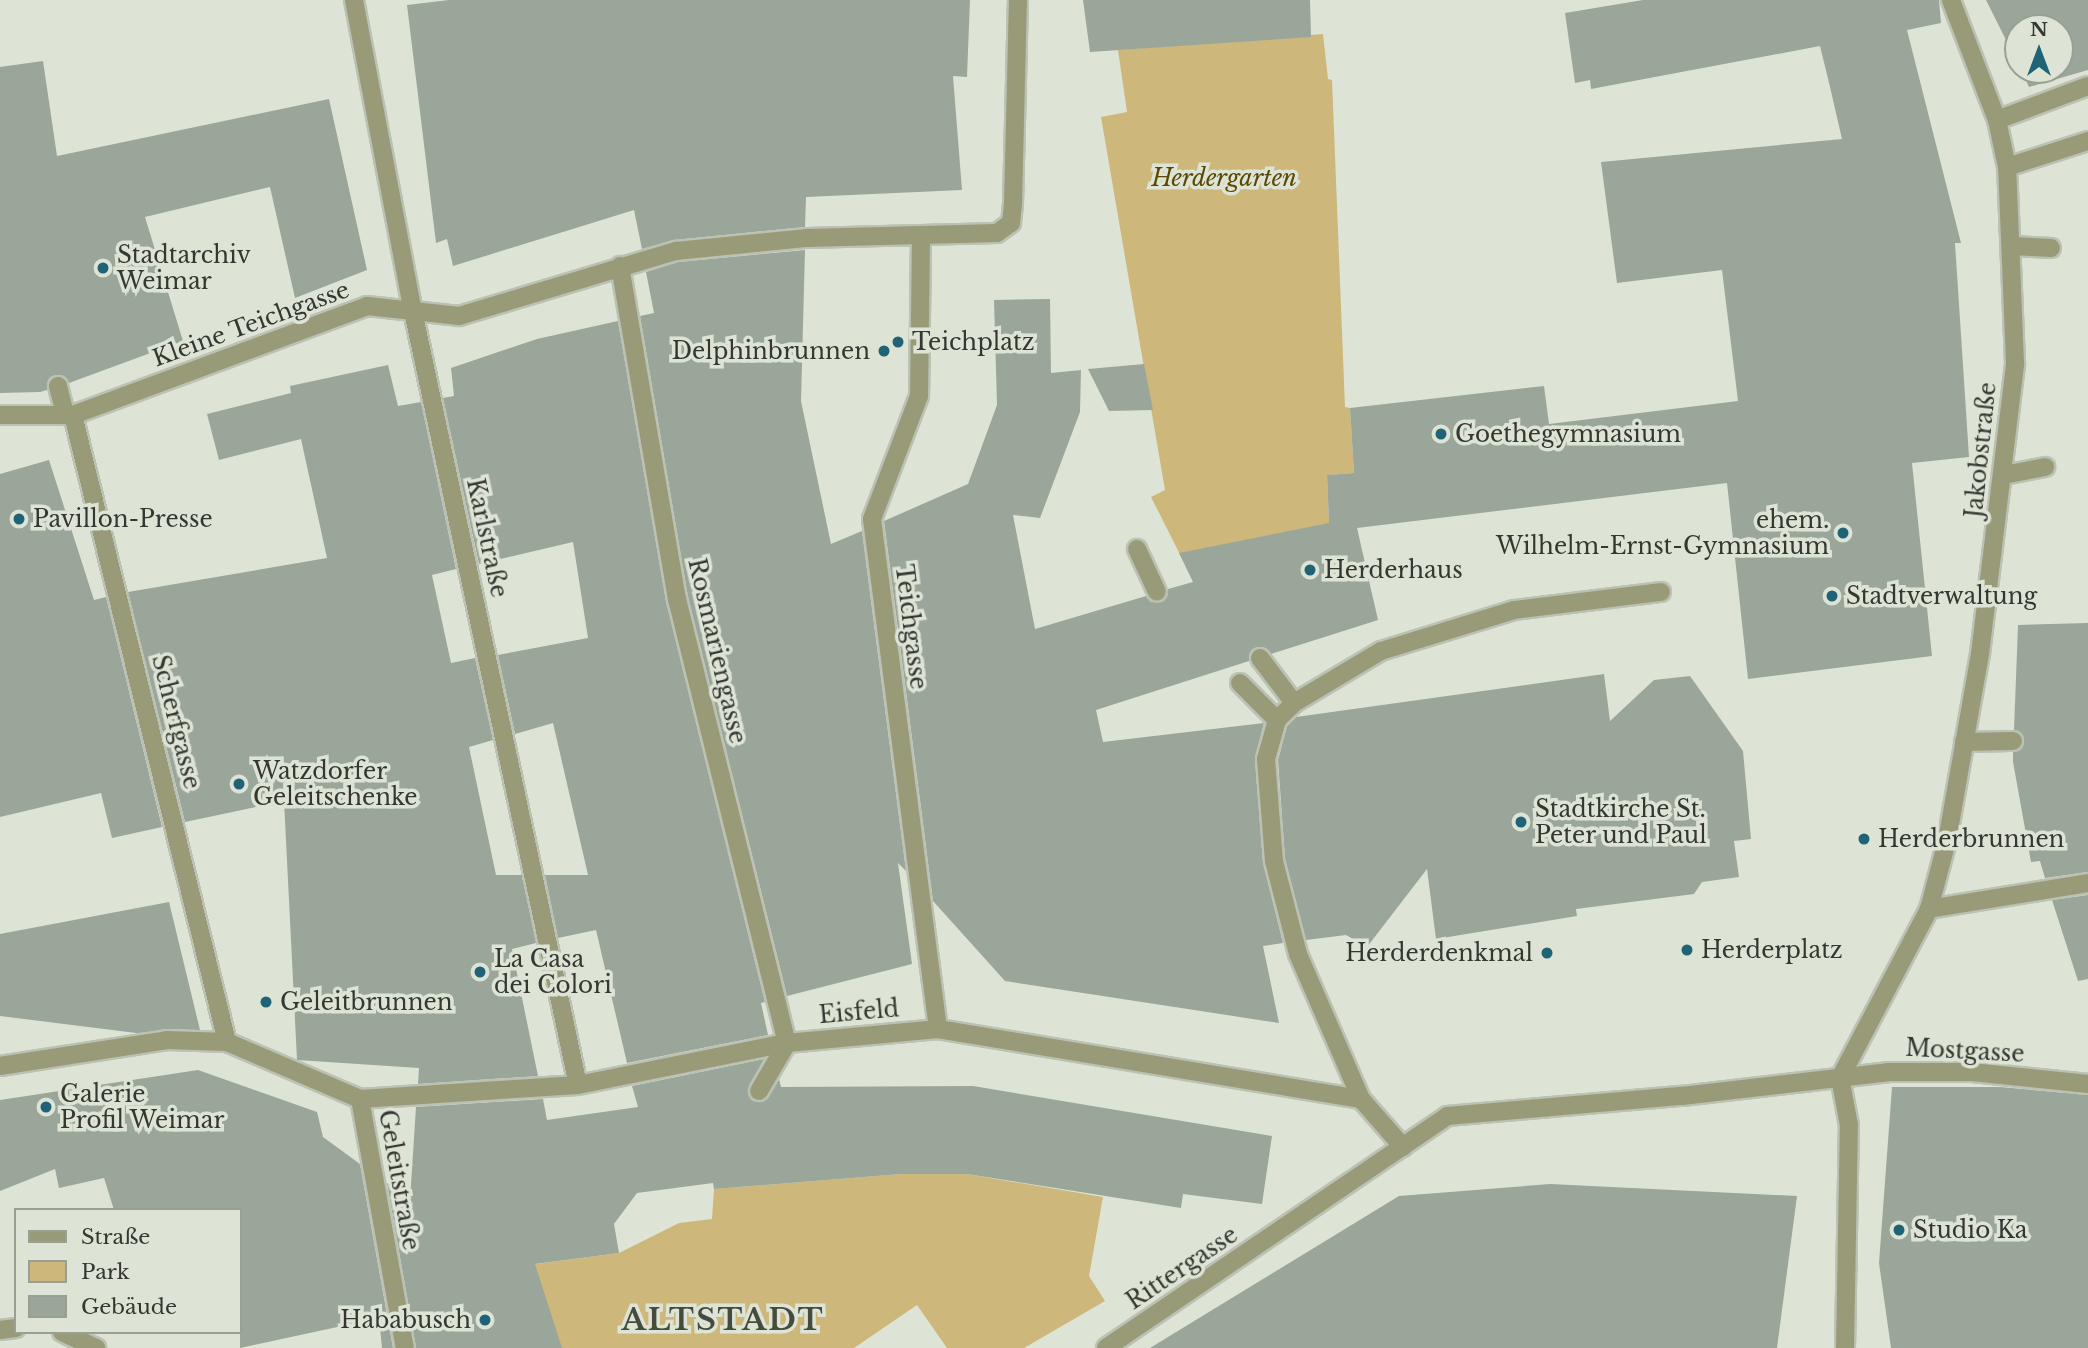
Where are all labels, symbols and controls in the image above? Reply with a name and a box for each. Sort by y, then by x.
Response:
north arrow [2004,14,2074,84]
text: N [2030,18,2048,41]
park label: Herdergarten [1151,164,1297,192]
place label: Stadtarchiv Weimar [117,241,251,295]
marker: Stadtarchiv Weimar [95,260,111,276]
street label: Kleine Teichgasse [149,275,353,373]
place label: Teichplatz [912,328,1035,356]
marker: Teichplatz [890,334,906,350]
place label: Delphinbrunnen [672,337,870,365]
marker: Delphinbrunnen [876,343,892,359]
street label: Jakobstraße [1960,381,2002,519]
place label: Goethegymnasium [1455,420,1681,448]
marker: Goethegymnasium [1433,426,1449,442]
street label: Karlstraße [461,476,513,600]
place label: Pavillon-Presse [33,505,213,533]
place label: ehem. Wilhelm-Ernst-Gymnasium [1496,506,1829,560]
marker: Pavillon-Presse [11,511,27,527]
marker: ehem. Wilhelm-Ernst-Gymnasium [1835,525,1851,541]
street label: Rosmariengasse [682,556,752,746]
place label: Herderhaus [1324,556,1463,584]
marker: Herderhaus [1302,562,1318,578]
street label: Teichgasse [890,563,932,691]
place label: Stadtverwaltung [1846,582,2037,610]
marker: Stadtverwaltung [1824,588,1840,604]
street label: Scherfgasse [146,652,206,792]
place label: Watzdorfer Geleitschenke [253,757,417,811]
marker: Watzdorfer Geleitschenke [231,776,247,792]
place label: Stadtkirche St. Peter und Paul [1535,795,1707,849]
marker: Stadtkirche St. Peter und Paul [1513,814,1529,830]
place label: Herderbrunnen [1878,825,2064,853]
marker: Herderbrunnen [1856,831,1872,847]
place label: Herderplatz [1701,936,1843,964]
place label: Herderdenkmal [1345,939,1533,967]
marker: Herderplatz [1679,942,1695,958]
place label: La Casa dei Colori [494,945,612,999]
marker: Herderdenkmal [1539,945,1555,961]
marker: La Casa dei Colori [472,964,488,980]
place label: Geleitbrunnen [280,988,453,1016]
marker: Geleitbrunnen [258,994,274,1010]
street label: Eisfeld [818,995,900,1029]
street label: Mostgasse [1905,1034,2025,1068]
place label: Galerie Profil Weimar [60,1080,225,1134]
marker: Galerie Profil Weimar [38,1099,54,1115]
street label: Geleitstraße [373,1108,425,1252]
legend [14,1208,242,1334]
place label: Studio Ka [1913,1216,2027,1244]
street label: Rittergasse [1121,1221,1243,1315]
marker: Studio Ka [1891,1222,1907,1238]
text: Straße [81,1224,150,1250]
text: Park [81,1259,130,1285]
text: Gebäude [81,1294,177,1320]
district label: ALTSTADT [622,1302,824,1338]
place label: Hababusch [340,1306,471,1334]
marker: Hababusch [477,1312,493,1328]

